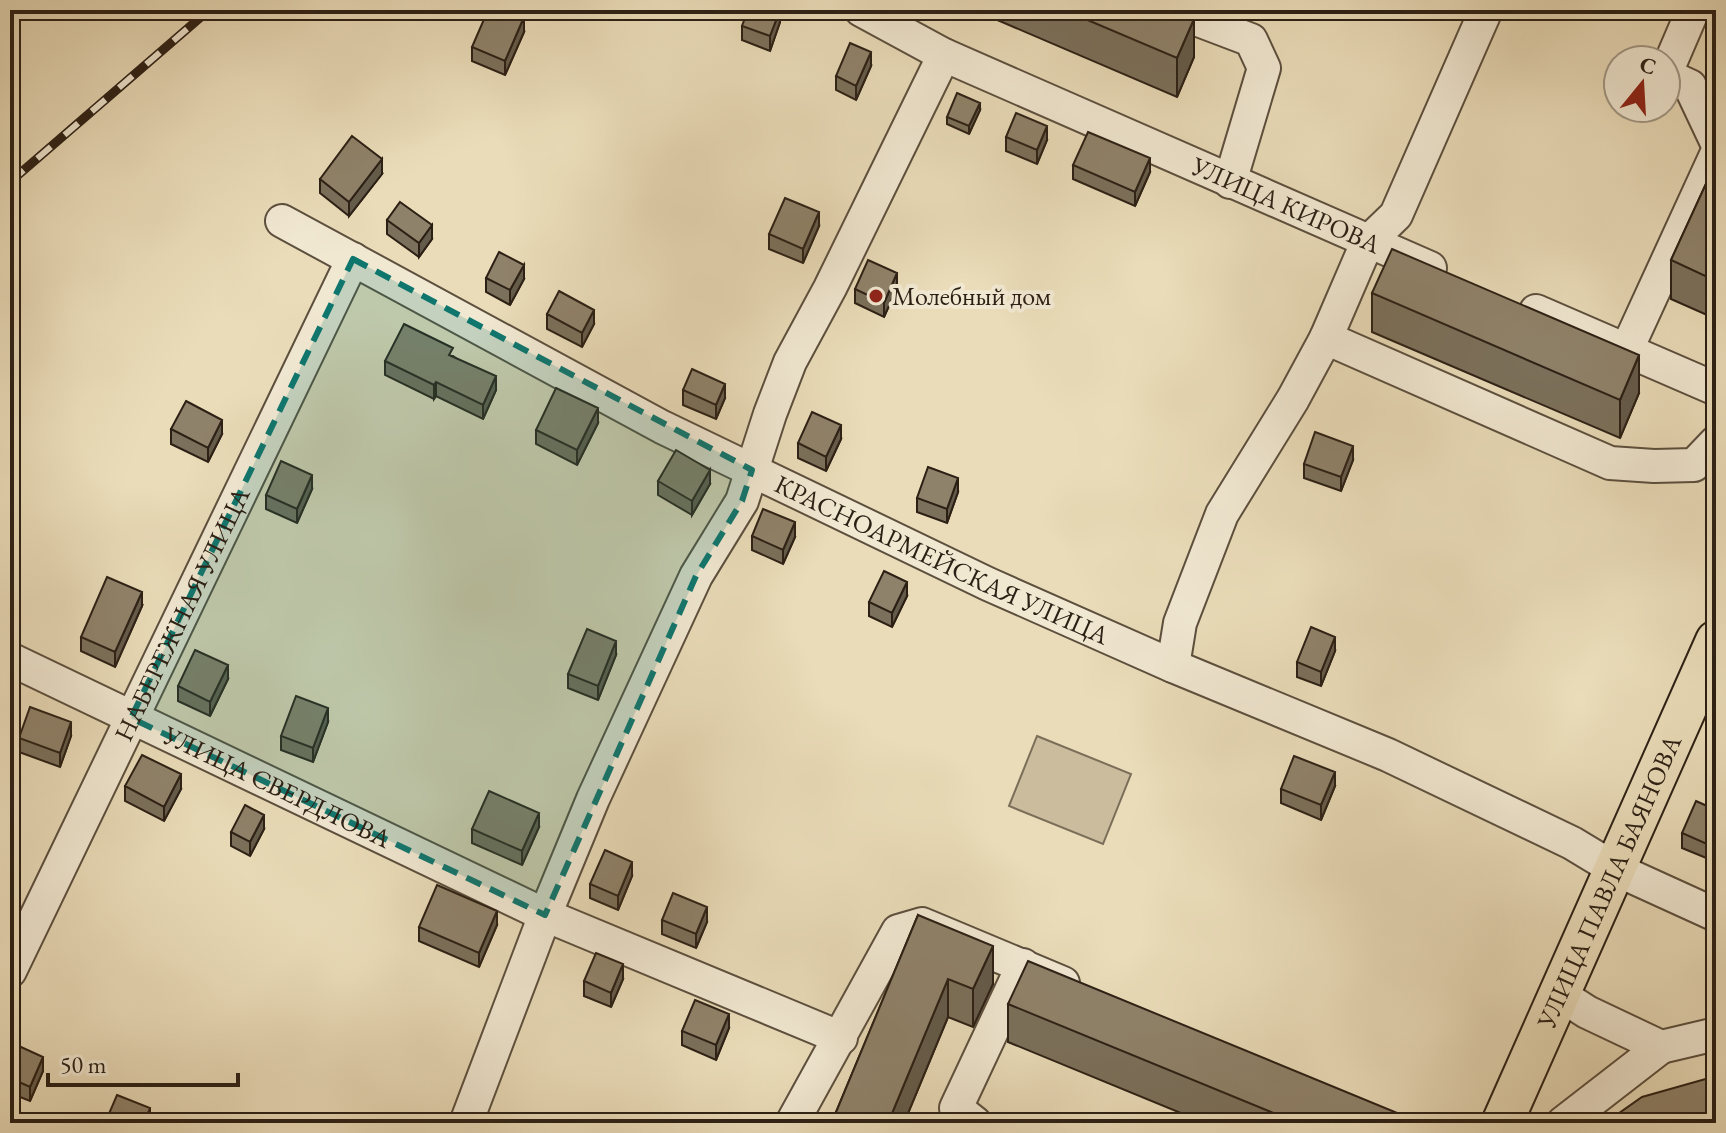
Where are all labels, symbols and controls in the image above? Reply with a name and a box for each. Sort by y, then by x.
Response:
north arrow [1602,44,1682,124]
text: С [1636,49,1660,82]
street label: УЛИЦА КИРОВА [1185,148,1387,262]
place label: Молебный дом [892,279,1051,313]
marker: Молебный дом [867,287,885,305]
street label: КРАСНОАРМЕЙСКАЯ УЛИЦА [769,467,1115,653]
street label: НАБЕРЕЖНАЯ УЛИЦА [106,481,258,747]
street label: УЛИЦА СВЕРДЛОВА [157,717,397,856]
street label: УЛИЦА ПАВЛА БАЯНОВА [1529,729,1690,1035]
scale bar [48,1037,238,1087]
text: 50 m [60,1049,107,1080]

